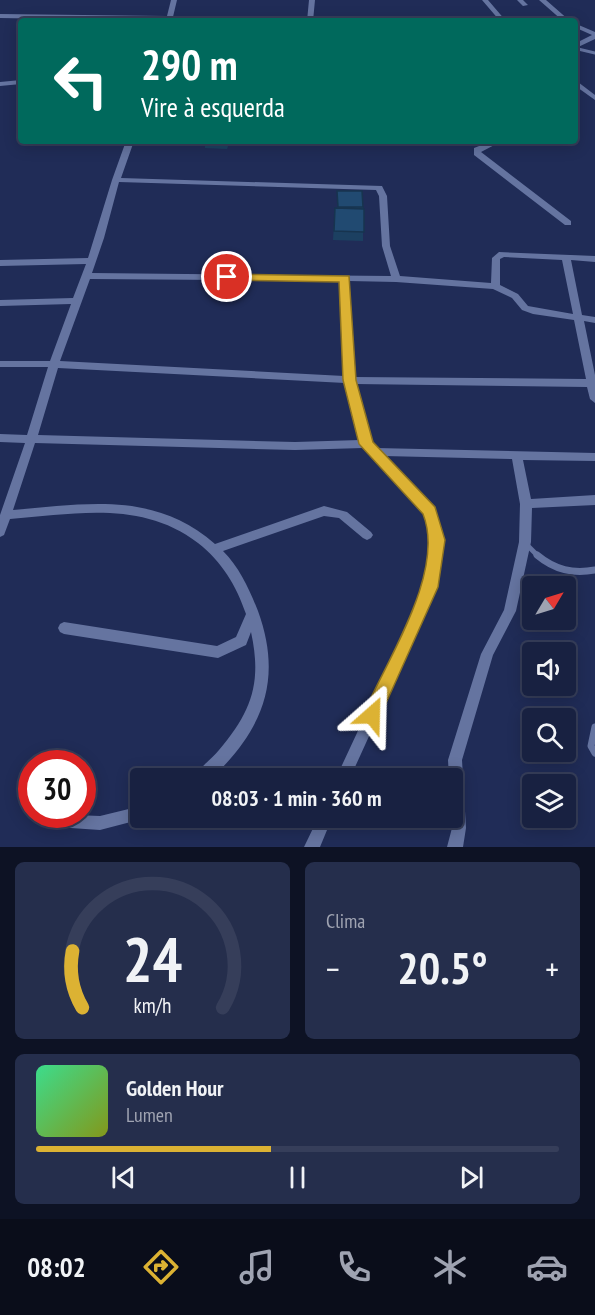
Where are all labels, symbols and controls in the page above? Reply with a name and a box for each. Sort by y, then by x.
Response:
text: 290 m [141,37,238,92]
icon: left [42,42,120,120]
text: Vire à esquerda [141,90,285,124]
pin [201,251,252,302]
icon: arrive [210,260,243,293]
north arrow [522,576,576,630]
map controls [522,576,576,828]
button: sound [522,642,576,696]
position arrow [340,683,404,747]
button: search [522,708,576,762]
speed limit sign: 30 [18,750,96,828]
button: layers [522,774,576,828]
text: 08:03 · 1 min · 360 m [211,784,382,812]
text: Clima [326,908,365,934]
text: 24 [123,918,182,999]
text: 20.5° [397,938,488,996]
text: − [326,947,340,990]
text: + [545,947,559,990]
text: km/h [133,991,172,1019]
text: Golden Hour [126,1074,224,1102]
text: Lumen [126,1102,173,1128]
icon: previous [107,1161,140,1194]
icon: pause [281,1161,314,1194]
icon: next [455,1161,488,1194]
icon: directions [140,1246,182,1288]
icon: music [236,1246,278,1288]
icon: phone [333,1246,375,1288]
icon: climate [429,1246,471,1288]
icon: car [526,1246,568,1288]
text: 08:02 [27,1250,86,1284]

